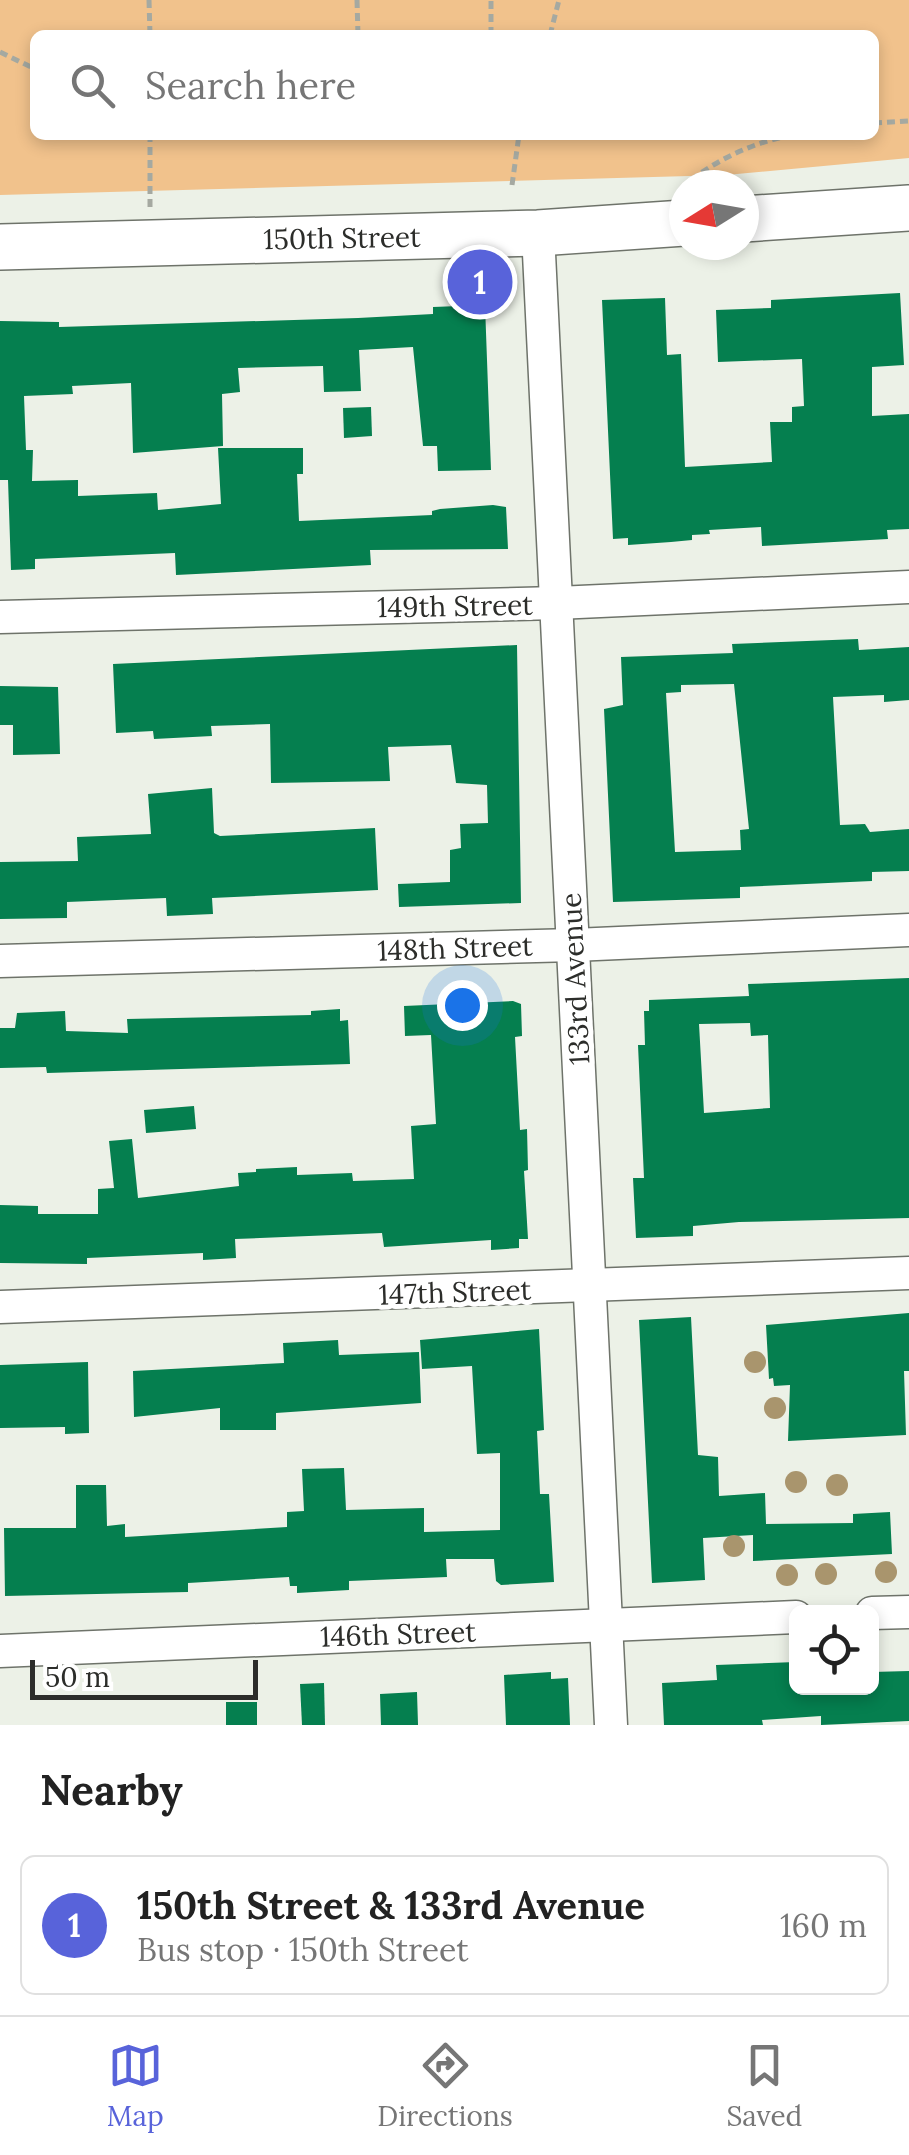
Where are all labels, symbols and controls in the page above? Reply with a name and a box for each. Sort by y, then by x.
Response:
search box [30,30,879,140]
icon: search [65,58,120,113]
text: Search here [145,61,356,109]
north arrow [669,170,759,260]
street label: 150th Street [263,219,421,257]
pin: 1 [448,244,512,320]
street label: 149th Street [377,587,533,625]
street label: 133rd Avenue [553,892,597,1066]
street label: 148th Street [377,927,533,969]
your location [437,980,488,1031]
street label: 147th Street [378,1271,532,1313]
map controls [789,1605,879,1695]
button: locate [789,1605,879,1695]
street label: 146th Street [319,1613,477,1655]
scale bar [30,1655,258,1700]
text: 50 m [45,1659,110,1695]
text: Nearby [40,1763,183,1817]
text: 150th Street & 133rd Avenue [137,1881,645,1929]
text: 1 [68,1905,81,1946]
text: 160 m [780,1905,867,1946]
text: Bus stop · 150th Street [137,1929,469,1970]
tab: Map [107,2038,164,2134]
tab: Directions [377,2038,513,2134]
tab: Saved [726,2038,802,2134]

